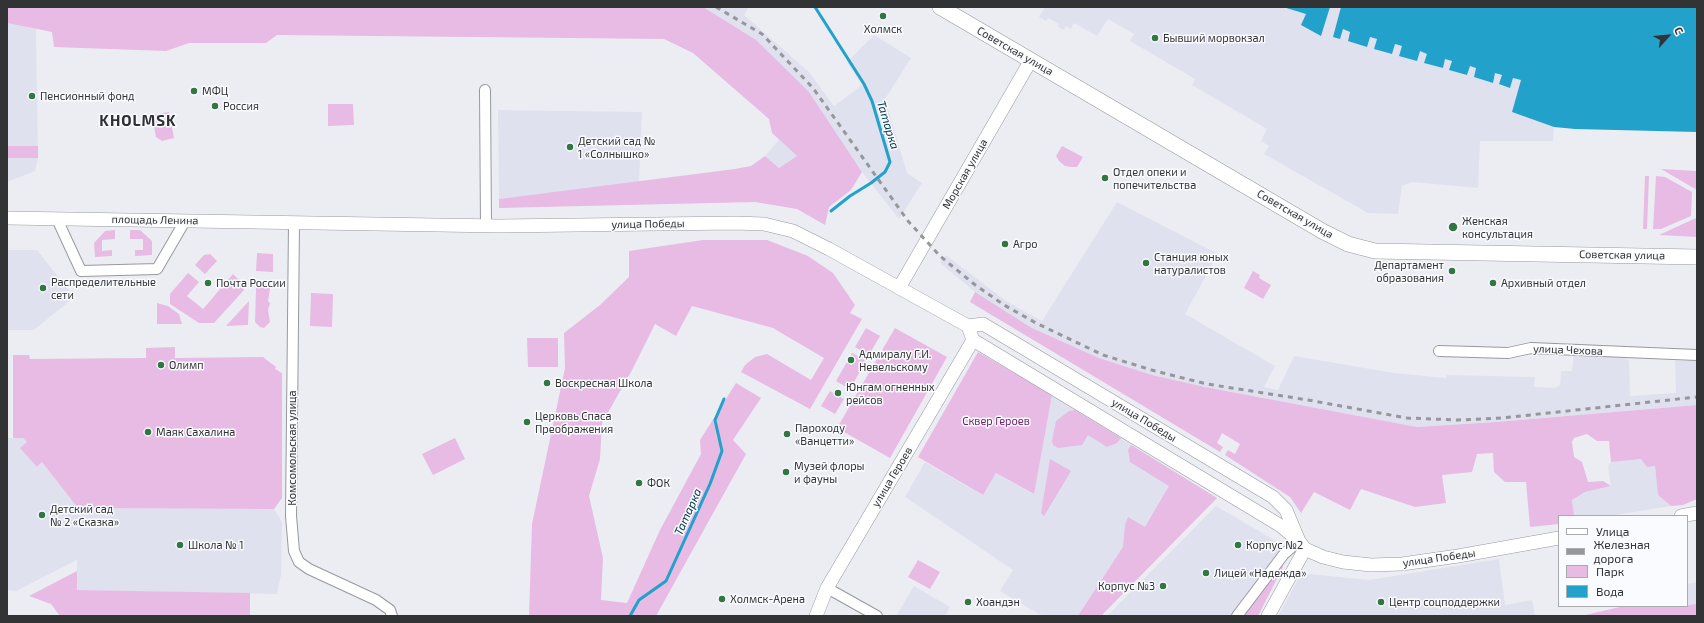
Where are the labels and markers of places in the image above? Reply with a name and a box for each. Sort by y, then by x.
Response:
marker: Холмск [878,11,888,21]
place label: Холмск [864,22,902,36]
place label: Бывший морвокзал [1163,31,1265,45]
marker: Бывший морвокзал [1150,33,1160,43]
place label: МФЦ [202,84,228,98]
marker: МФЦ [189,86,199,96]
place label: Пенсионный фонд [40,89,135,103]
marker: Пенсионный фонд [27,91,37,101]
place label: Россия [223,99,259,113]
marker: Россия [210,101,220,111]
place label: Детский сад № 1 «Солнышко» [578,134,655,160]
marker: Детский сад № 1 «Солнышко» [565,142,575,152]
place label: Отдел опеки и попечительства [1113,165,1196,191]
marker: Отдел опеки и попечительства [1100,173,1110,183]
place label: Женская консультация [1462,214,1533,240]
marker: Женская консультация [1447,221,1459,233]
place label: Агро [1013,237,1038,251]
marker: Агро [1000,239,1010,249]
place label: Станция юных натуралистов [1154,250,1228,276]
marker: Станция юных натуралистов [1141,258,1151,268]
place label: Департамент образования [1374,258,1444,284]
marker: Департамент образования [1447,266,1457,276]
place label: Распределительные сети [51,275,156,301]
place label: Почта России [216,276,286,290]
place label: Архивный отдел [1501,276,1586,290]
marker: Почта России [203,278,213,288]
marker: Архивный отдел [1488,278,1498,288]
marker: Распределительные сети [38,283,48,293]
place label: Адмиралу Г.И. Невельскому [859,347,931,373]
marker: Адмиралу Г.И. Невельскому [846,355,856,365]
place label: Олимп [169,358,203,372]
marker: Олимп [156,360,166,370]
place label: Воскресная Школа [555,376,653,390]
marker: Воскресная Школа [542,378,552,388]
place label: Юнгам огненных рейсов [846,380,935,406]
marker: Юнгам огненных рейсов [833,388,843,398]
place label: Церковь Спаса Преображения [535,409,613,435]
marker: Церковь Спаса Преображения [522,417,532,427]
place label: Пароходу «Ванцетти» [795,421,854,447]
place label: Маяк Сахалина [156,425,235,439]
marker: Маяк Сахалина [143,427,153,437]
marker: Пароходу «Ванцетти» [782,429,792,439]
place label: Музей флоры и фауны [794,459,865,485]
marker: Музей флоры и фауны [781,467,791,477]
place label: ФОК [647,476,670,490]
marker: ФОК [634,478,644,488]
place label: Детский сад № 2 «Сказка» [50,502,119,528]
marker: Детский сад № 2 «Сказка» [37,510,47,520]
place label: Школа № 1 [188,538,244,552]
place label: Корпус №2 [1246,538,1303,552]
marker: Школа № 1 [175,540,185,550]
marker: Корпус №2 [1233,540,1243,550]
place label: Лицей «Надежда» [1214,566,1307,580]
marker: Лицей «Надежда» [1201,568,1211,578]
place label: Корпус №3 [1098,579,1155,593]
marker: Корпус №3 [1158,581,1168,591]
place label: Холмск-Арена [730,592,805,606]
marker: Холмск-Арена [717,594,727,604]
place label: Хоандэн [976,595,1020,609]
place label: Центр соцподдержки [1389,595,1500,609]
marker: Хоандэн [963,597,973,607]
marker: Центр соцподдержки [1376,597,1386,607]

